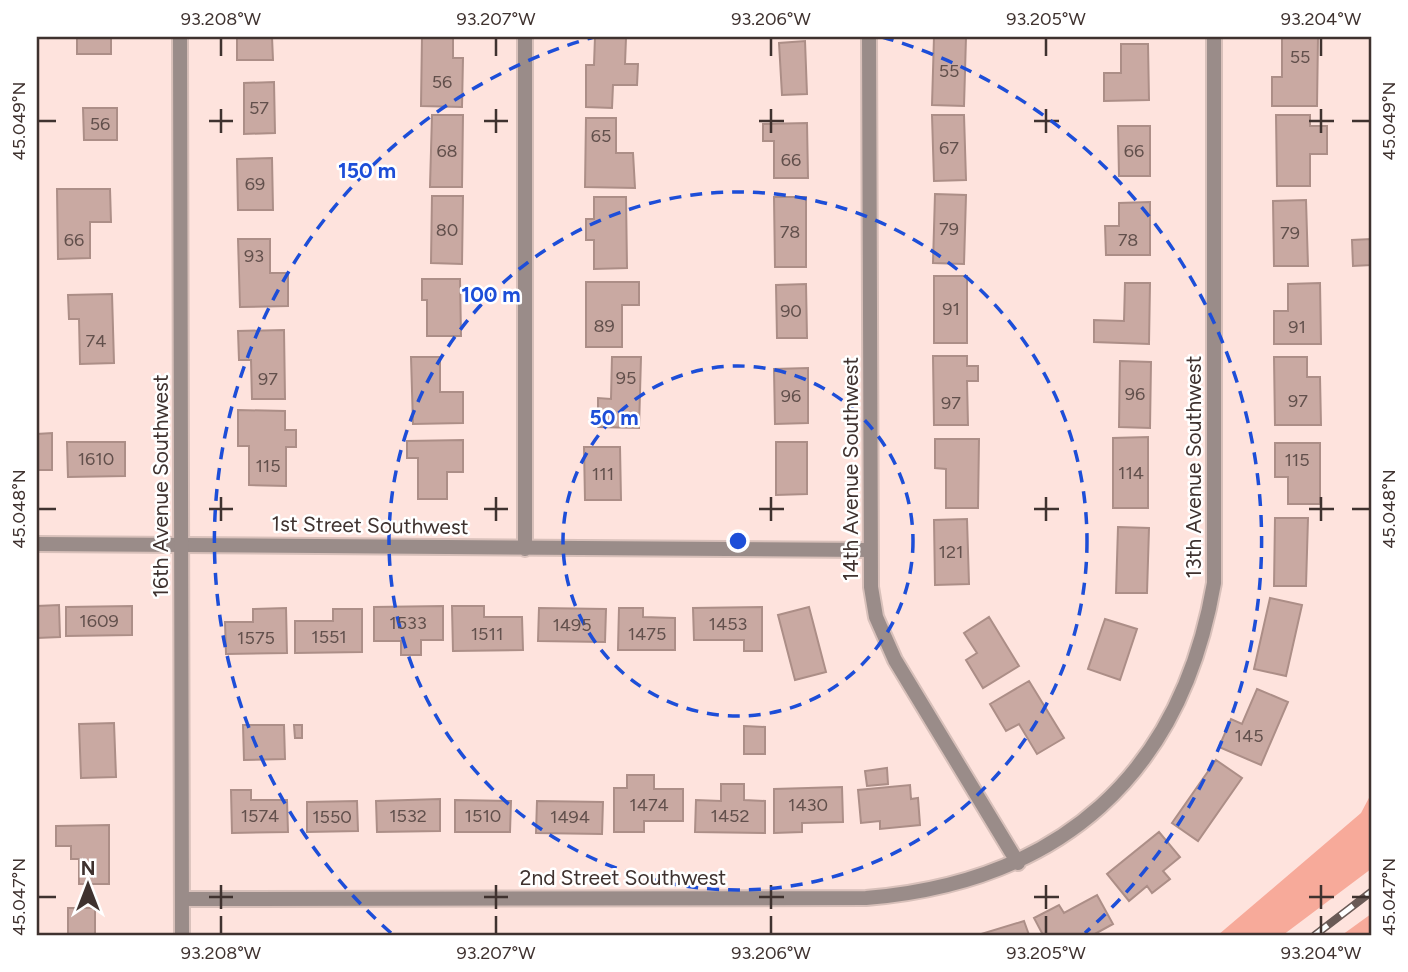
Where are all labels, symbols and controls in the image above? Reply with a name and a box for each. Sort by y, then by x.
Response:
text: 93.208°W [181,8,262,30]
text: 93.207°W [457,8,536,30]
text: 93.206°W [731,8,811,30]
text: 93.205°W [1006,8,1087,30]
text: 93.204°W [1281,8,1362,30]
house number: 55 [1290,46,1310,68]
house number: 55 [939,60,959,82]
house number: 56 [432,71,452,93]
text: 45.049°N [8,82,30,160]
text: 45.049°N [1378,82,1400,160]
house number: 57 [249,97,269,119]
house number: 56 [90,113,110,135]
house number: 65 [591,125,611,147]
house number: 67 [939,137,959,159]
house number: 68 [436,140,458,162]
house number: 66 [1124,140,1144,162]
house number: 66 [781,149,801,171]
text: 150 m [338,158,396,183]
house number: 69 [245,173,265,195]
house number: 79 [939,218,959,240]
house number: 80 [436,219,458,241]
house number: 78 [780,221,800,243]
house number: 79 [1280,222,1300,244]
house number: 66 [64,229,84,251]
house number: 78 [1118,229,1138,251]
house number: 93 [244,245,264,267]
text: 100 m [461,282,521,307]
house number: 91 [942,298,960,320]
house number: 90 [780,300,802,322]
house number: 89 [593,315,615,337]
house number: 91 [1288,316,1306,338]
house number: 74 [86,330,106,352]
street label: 13th Avenue Southwest [1181,356,1206,578]
street label: 14th Avenue Southwest [838,357,863,581]
house number: 95 [616,367,636,389]
house number: 97 [258,368,278,390]
street label: 16th Avenue Southwest [148,374,173,598]
house number: 96 [1125,383,1145,405]
house number: 96 [781,385,801,407]
house number: 97 [1288,390,1308,412]
house number: 97 [941,392,961,414]
text: 50 m [589,405,639,430]
house number: 1610 [78,448,114,470]
house number: 115 [1284,449,1310,471]
house number: 115 [255,455,281,477]
house number: 114 [1118,462,1144,484]
house number: 111 [592,463,614,485]
text: 45.048°N [8,469,30,549]
text: 45.048°N [1378,469,1400,549]
street label: 1st Street Southwest [271,511,469,539]
centre of rings [726,529,750,553]
house number: 121 [939,541,963,563]
house number: 1609 [79,610,119,632]
house number: 1533 [389,612,427,634]
house number: 1453 [709,613,747,635]
house number: 1495 [552,614,592,636]
house number: 1511 [471,623,503,645]
house number: 1475 [628,623,666,645]
house number: 1551 [311,626,347,648]
house number: 1575 [237,627,275,649]
house number: 145 [1235,725,1263,747]
house number: 1474 [629,794,669,816]
house number: 1430 [788,794,828,816]
house number: 1574 [241,805,279,827]
house number: 1532 [389,805,427,827]
house number: 1510 [465,805,501,827]
house number: 1452 [710,805,750,827]
house number: 1550 [312,806,352,828]
house number: 1494 [550,806,590,828]
north arrow [52,850,122,920]
text: N [81,857,95,880]
text: 45.047°N [8,858,30,936]
text: 45.047°N [1378,858,1400,936]
street label: 2nd Street Southwest [520,865,726,890]
text: 93.208°W [181,942,262,964]
text: 93.207°W [457,942,536,964]
text: 93.206°W [731,942,811,964]
text: 93.205°W [1006,942,1087,964]
text: 93.204°W [1281,942,1362,964]

